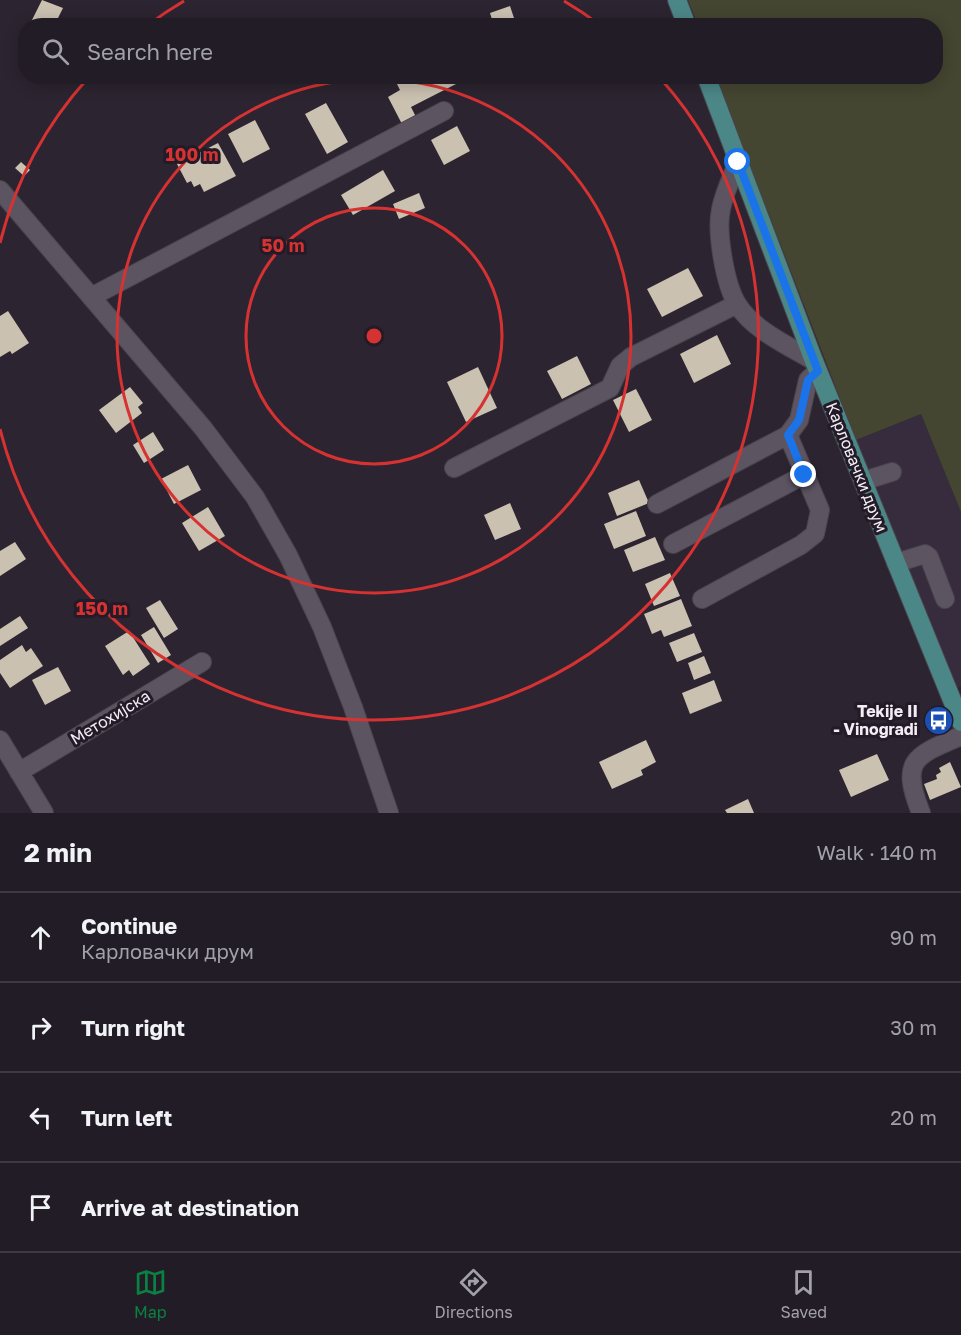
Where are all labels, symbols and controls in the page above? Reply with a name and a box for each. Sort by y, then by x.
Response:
search box [18,18,943,84]
icon: search [39,35,72,68]
text: Search here [87,38,213,65]
text: 100 m [166,143,218,165]
route start [724,148,750,174]
text: 50 m [262,234,304,256]
centre of rings [364,326,384,346]
street label: Карловачки друм [822,399,892,535]
route end [790,461,816,487]
text: 150 m [76,597,128,619]
street label: Метохијска [66,685,154,749]
place label: Tekije II - Vinogradi [834,701,918,739]
bus stop icon: Tekije II - Vinogradi [923,704,955,736]
text: 2 min [24,837,92,868]
text: Walk · 140 m [817,840,937,864]
text: Continue [81,912,177,939]
icon: ahead [24,921,57,954]
text: 90 m [890,925,937,949]
text: Карловачки друм [81,939,254,963]
icon: right [24,1011,57,1044]
text: Turn right [81,1014,185,1041]
text: 30 m [890,1015,937,1039]
icon: left [24,1101,57,1134]
text: Turn left [81,1104,172,1131]
text: 20 m [890,1105,937,1129]
icon: arrive [24,1191,57,1224]
text: Arrive at destination [81,1194,299,1221]
tab: Map [134,1266,167,1322]
tab: Directions [435,1266,513,1322]
tab: Saved [780,1266,827,1322]

